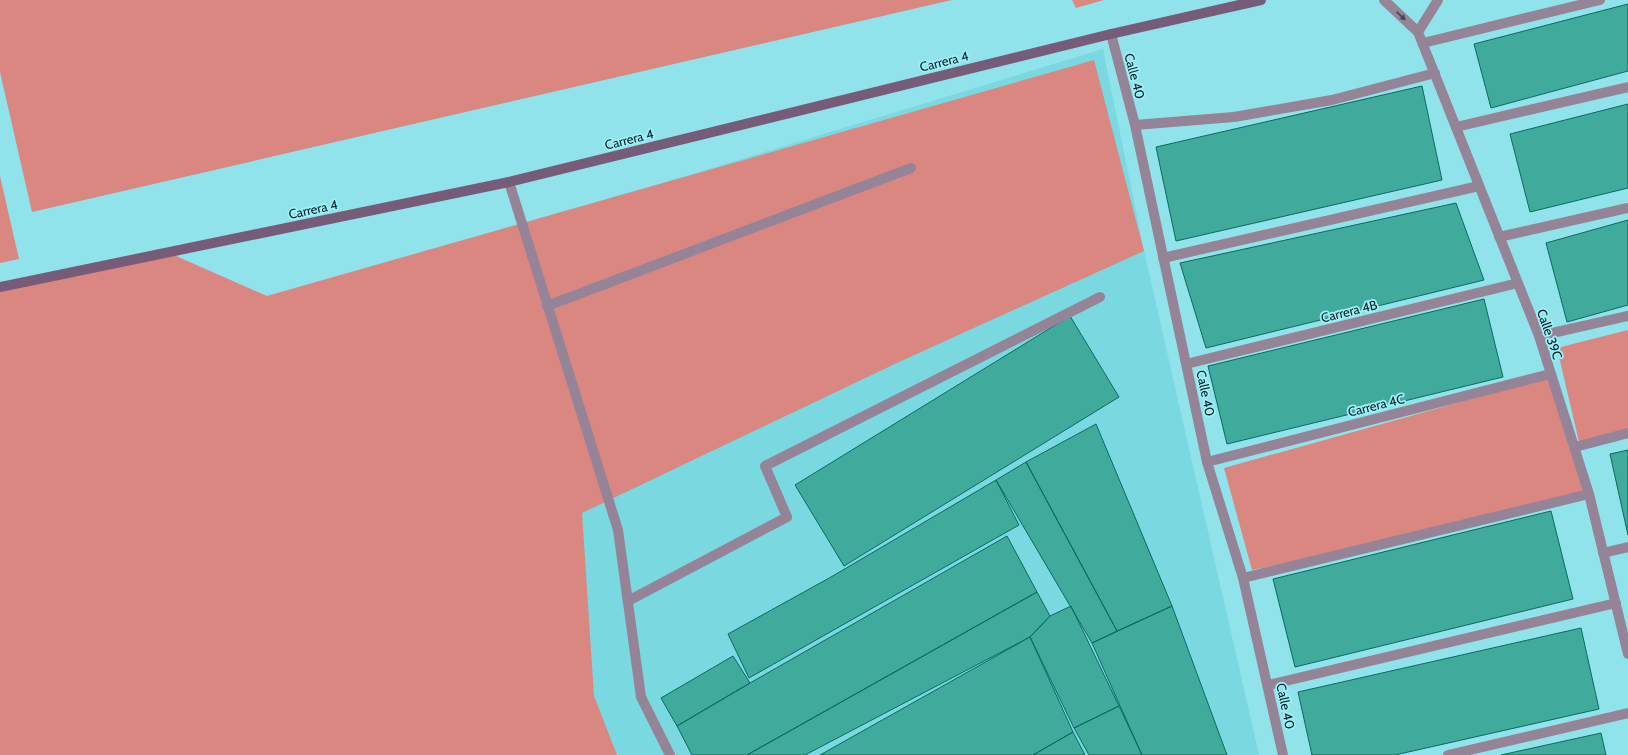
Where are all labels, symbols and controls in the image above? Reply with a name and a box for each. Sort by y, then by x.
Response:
one-way arrow [1396,11,1406,21]
street label: Carrera 4 [918,47,970,75]
street label: Calle 40 [1121,51,1149,101]
street label: Carrera 4 [603,125,655,153]
street label: Carrera 4 [287,196,339,222]
street label: Carrera 4B [1319,296,1379,326]
street label: Calle 39C [1534,307,1566,361]
street label: Calle 40 [1193,369,1219,417]
street label: Carrera 4C [1346,390,1406,420]
street label: Calle 40 [1273,682,1299,730]

